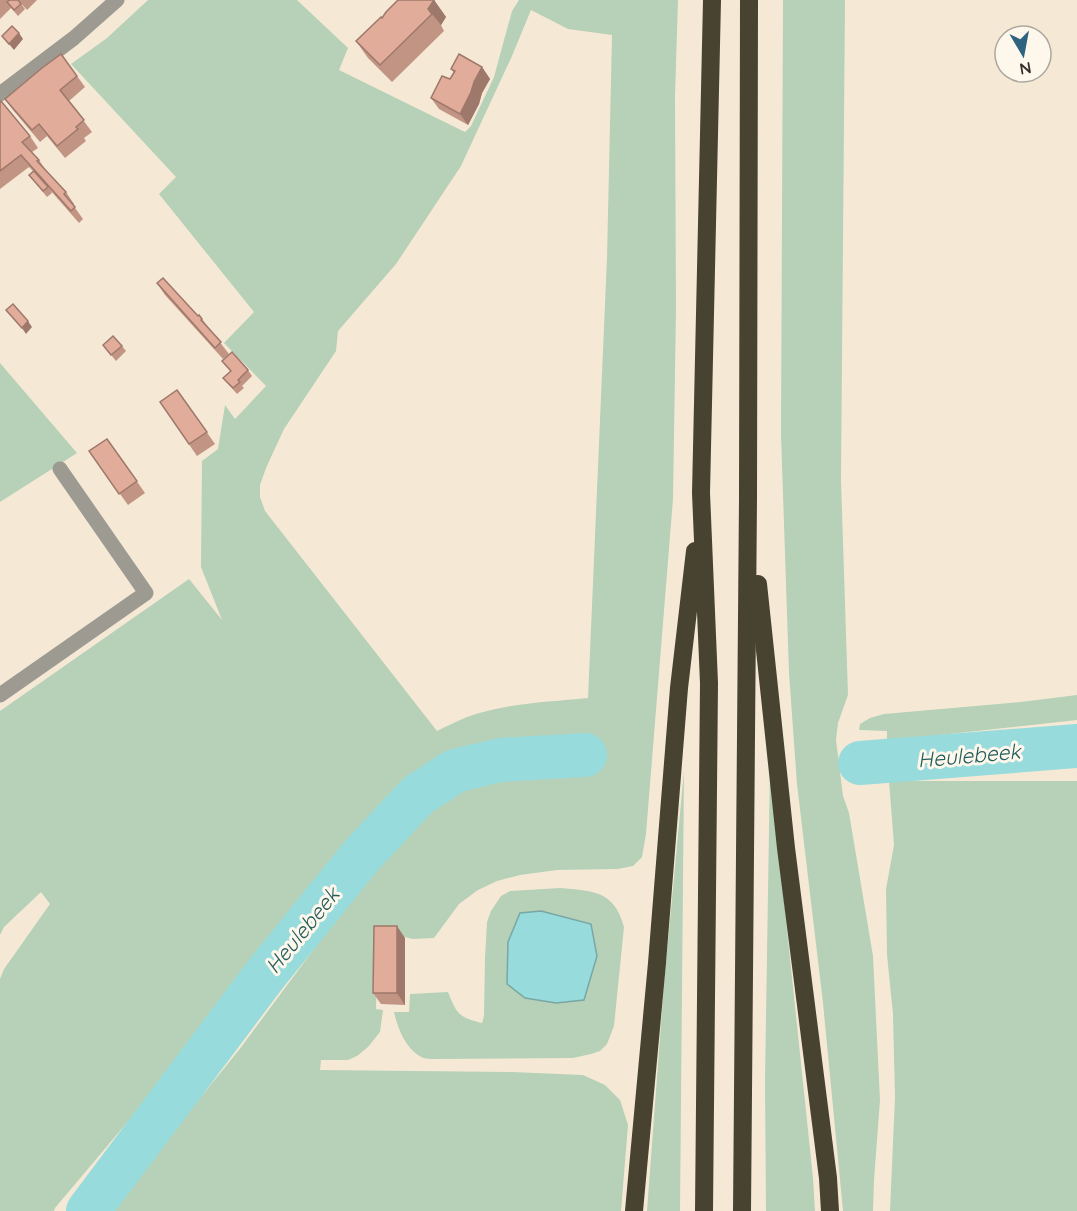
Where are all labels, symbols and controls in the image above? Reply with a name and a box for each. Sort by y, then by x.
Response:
north arrow [993,24,1053,84]
text: N [1018,58,1033,80]
water label: Heulebeek [917,737,1023,772]
water label: Heulebeek [259,880,346,978]

